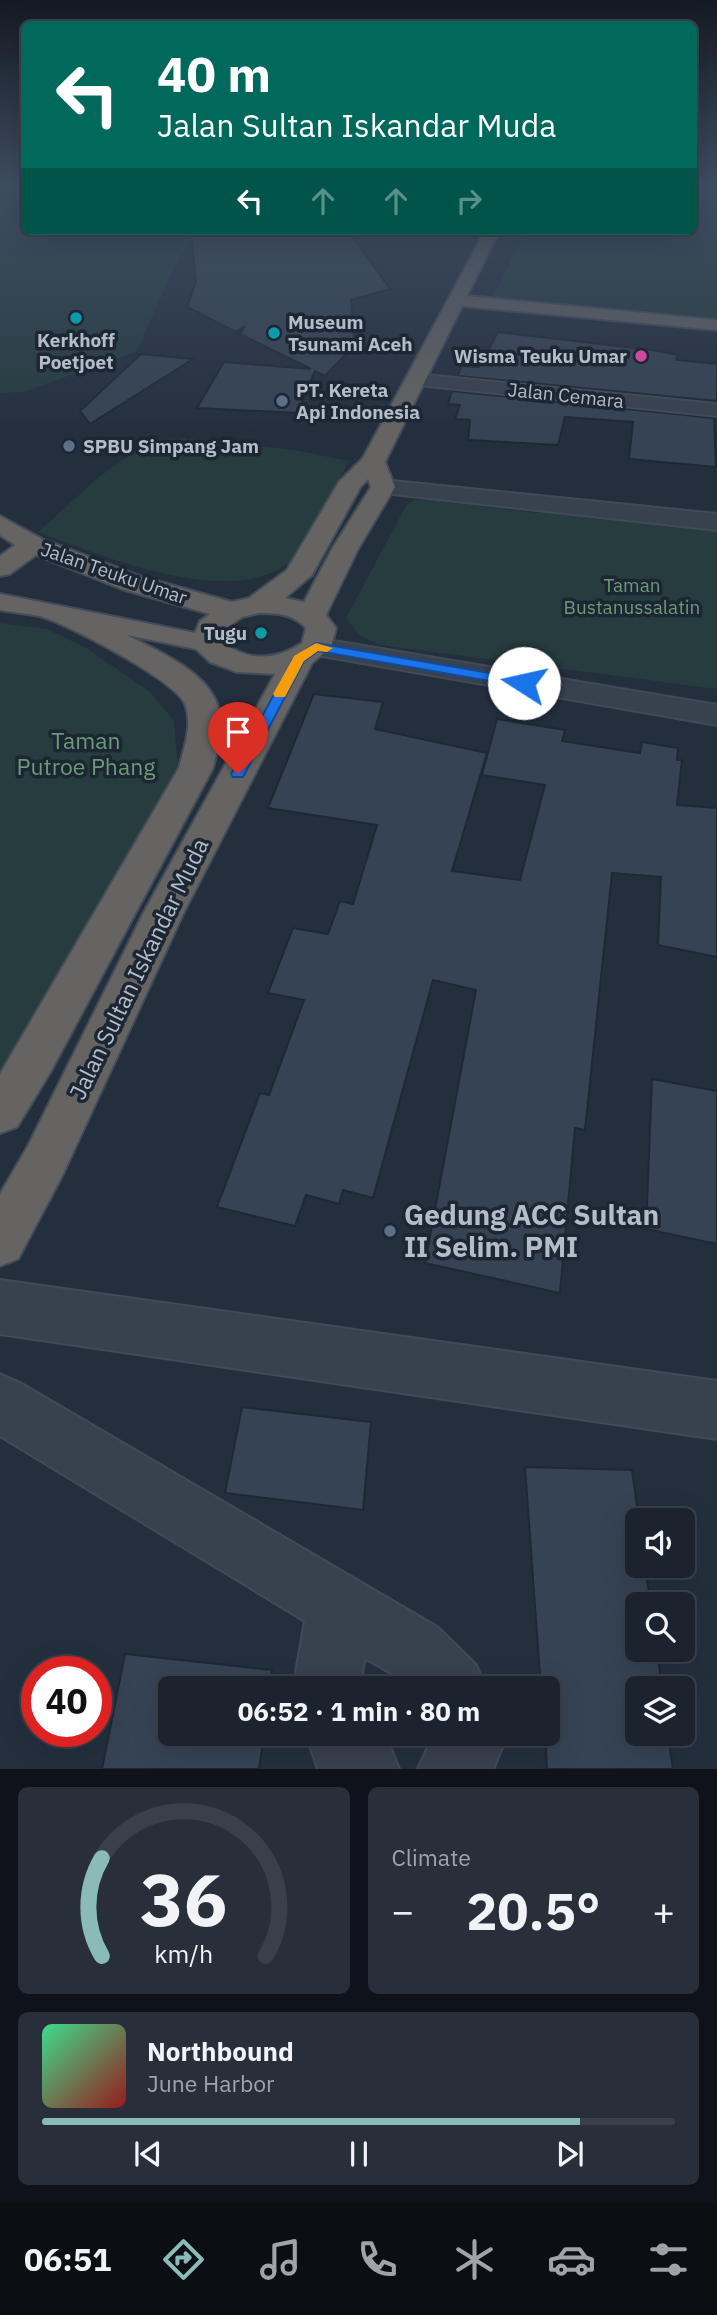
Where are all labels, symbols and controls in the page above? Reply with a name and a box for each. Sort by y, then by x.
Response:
text: 40 m [157,42,271,105]
icon: left [42,49,133,140]
text: Jalan Sultan Iskandar Muda [157,104,556,146]
icon: left [231,182,269,220]
icon: ahead [304,182,342,220]
icon: ahead [377,182,415,220]
icon: right [450,182,488,220]
marker: Kerkhoff Poetjoet [68,310,84,326]
place label: Museum Tsunami Aceh [288,310,412,356]
marker: Museum Tsunami Aceh [266,325,282,341]
place label: Kerkhoff Poetjoet [37,328,115,374]
place label: Wisma Teuku Umar [454,344,627,368]
marker: Wisma Teuku Umar [633,348,649,364]
street label: Jalan Cemara [507,377,625,413]
place label: PT. Kereta Api Indonesia [296,378,420,424]
marker: PT. Kereta Api Indonesia [274,393,290,409]
place label: SPBU Simpang Jam [83,434,259,458]
marker: SPBU Simpang Jam [61,438,77,454]
street label: Jalan Teuku Umar [38,537,190,609]
park label: Taman Bustanussalatin [564,573,700,619]
place label: Tugu [204,621,247,645]
marker: Tugu [253,625,269,641]
position arrow [487,646,561,720]
pin [208,702,268,774]
icon: arrive [219,713,257,751]
park label: Taman Putroe Phang [17,725,155,781]
street label: Jalan Sultan Iskandar Muda [62,833,215,1104]
place label: Gedung ACC Sultan II Selim. PMI [404,1196,659,1265]
marker: Gedung ACC Sultan II Selim. PMI [382,1223,398,1239]
map controls [625,1508,695,1746]
button: sound [625,1508,695,1578]
button: search [625,1592,695,1662]
speed limit sign: 40 [21,1656,112,1747]
button: layers [625,1676,695,1746]
text: 06:52 · 1 min · 80 m [238,1694,480,1728]
text: Climate [392,1842,471,1872]
text: 36 [140,1852,227,1947]
text: 20.5° [466,1877,600,1944]
text: − [392,1886,414,1935]
text: + [652,1886,675,1935]
text: km/h [154,1937,213,1970]
text: Northbound [147,2034,294,2068]
text: June Harbor [147,2068,275,2098]
icon: previous [129,2135,167,2173]
icon: pause [340,2135,378,2173]
icon: next [551,2135,589,2173]
icon: directions [159,2235,208,2284]
icon: music [256,2235,305,2284]
icon: phone [353,2235,402,2284]
icon: climate [450,2235,499,2284]
icon: car [547,2235,596,2284]
icon: filters [644,2235,693,2284]
text: 06:51 [24,2238,111,2280]

